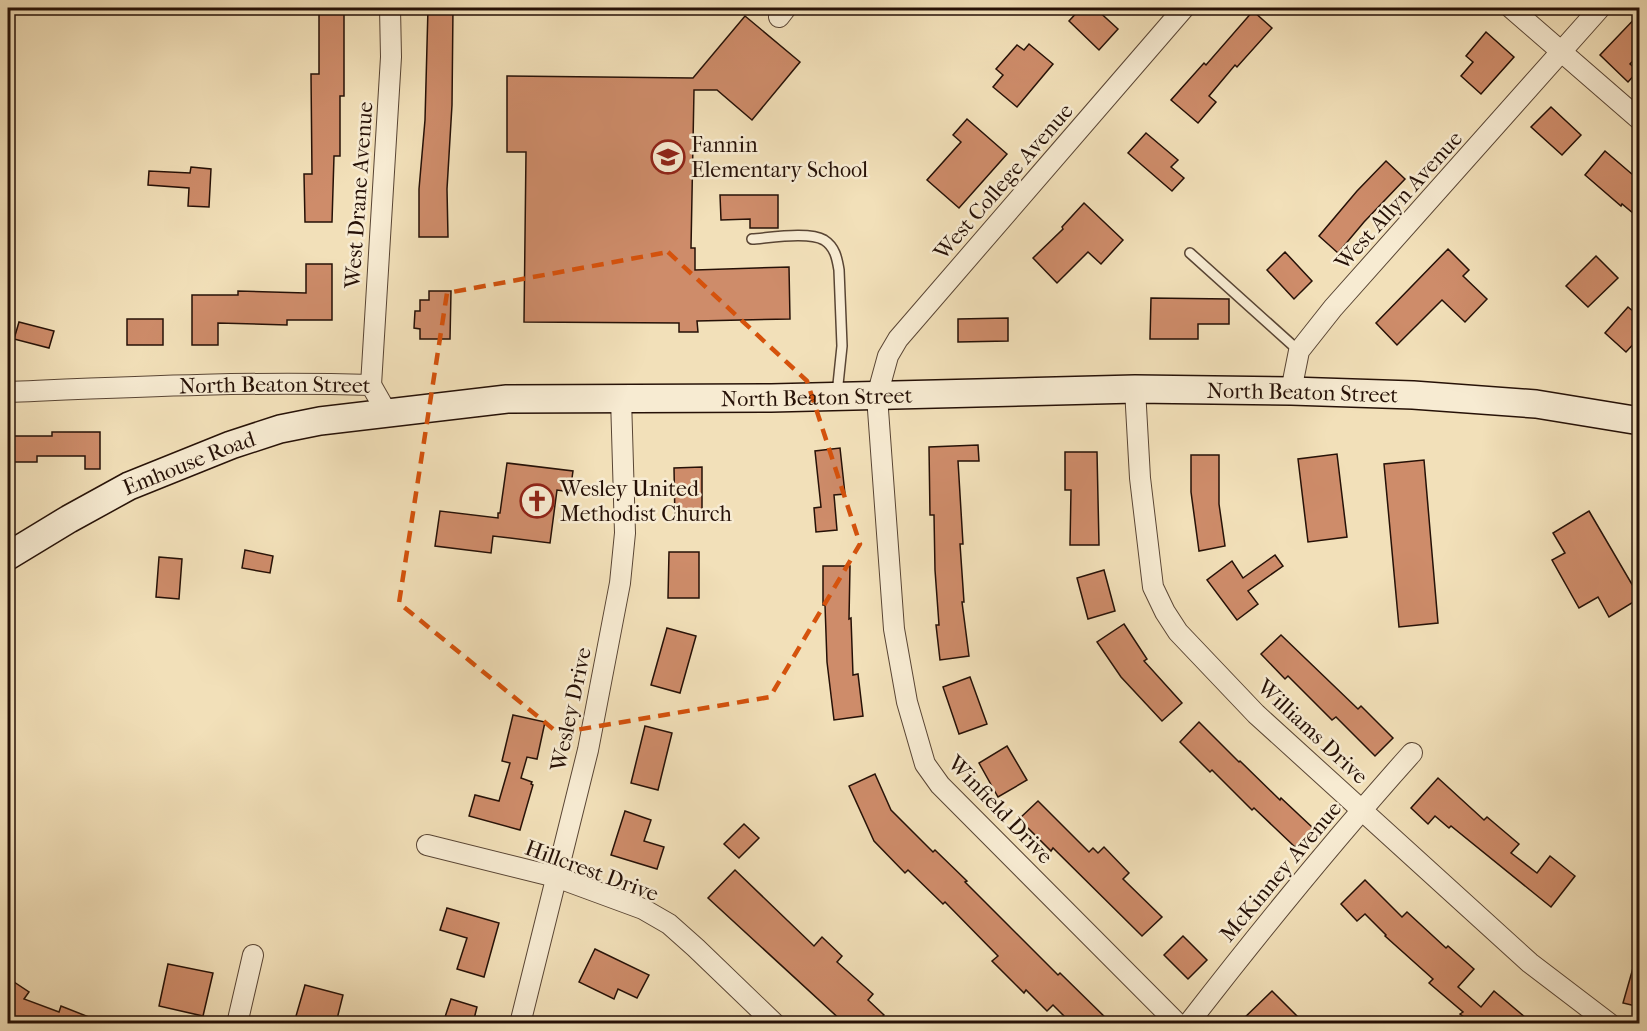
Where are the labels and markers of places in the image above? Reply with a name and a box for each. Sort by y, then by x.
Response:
place label: Fannin Elementary School [691,132,868,183]
school or university icon: Fannin Elementary School [650,139,686,175]
place label: Wesley United Methodist Church [559,476,732,527]
church icon: Wesley United Methodist Church [519,483,555,519]

